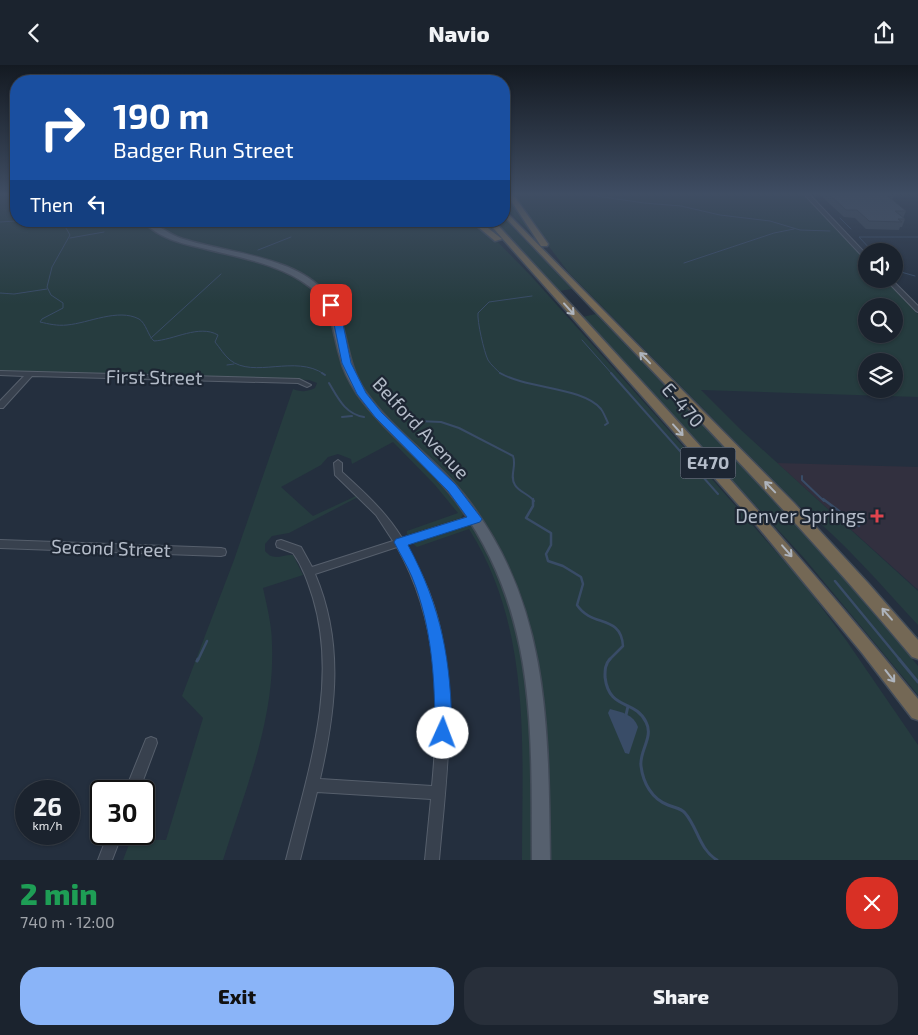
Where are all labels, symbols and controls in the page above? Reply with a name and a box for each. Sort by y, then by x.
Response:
icon: back [20,19,48,47]
icon: share [870,19,898,47]
text: Navio [428,20,490,46]
text: 190 m [113,94,209,136]
icon: right [30,95,95,160]
text: Badger Run Street [113,136,294,162]
icon: left [83,190,111,218]
text: Then [30,193,73,216]
map controls [858,243,903,398]
button: sound [858,243,903,288]
pin [310,284,352,326]
icon: arrive [317,291,345,319]
button: search [858,298,903,343]
one-way arrow [564,303,575,316]
one-way arrow [639,351,651,364]
button: layers [858,353,903,398]
street label: First Street [106,364,202,389]
street label: Belford Avenue [368,372,475,483]
street label: E-470 [657,378,709,432]
one-way arrow [672,423,684,436]
road number: E470 [680,447,736,478]
one-way arrow [764,481,776,493]
place label: Denver Springs [735,504,866,527]
marker: Denver Springs [870,509,884,523]
street label: Second Street [51,534,171,561]
one-way arrow [781,544,792,557]
one-way arrow [881,608,892,621]
one-way arrow [885,670,896,683]
position arrow [416,706,468,758]
speed limit sign: 30 [90,780,155,845]
text: 26 [33,791,62,821]
text: km/h [33,818,62,832]
text: 2 min [20,875,98,911]
button: close [846,877,898,929]
text: 740 m · 12:00 [20,912,115,931]
button: Exit [20,967,454,1025]
button: Share [464,967,898,1025]

